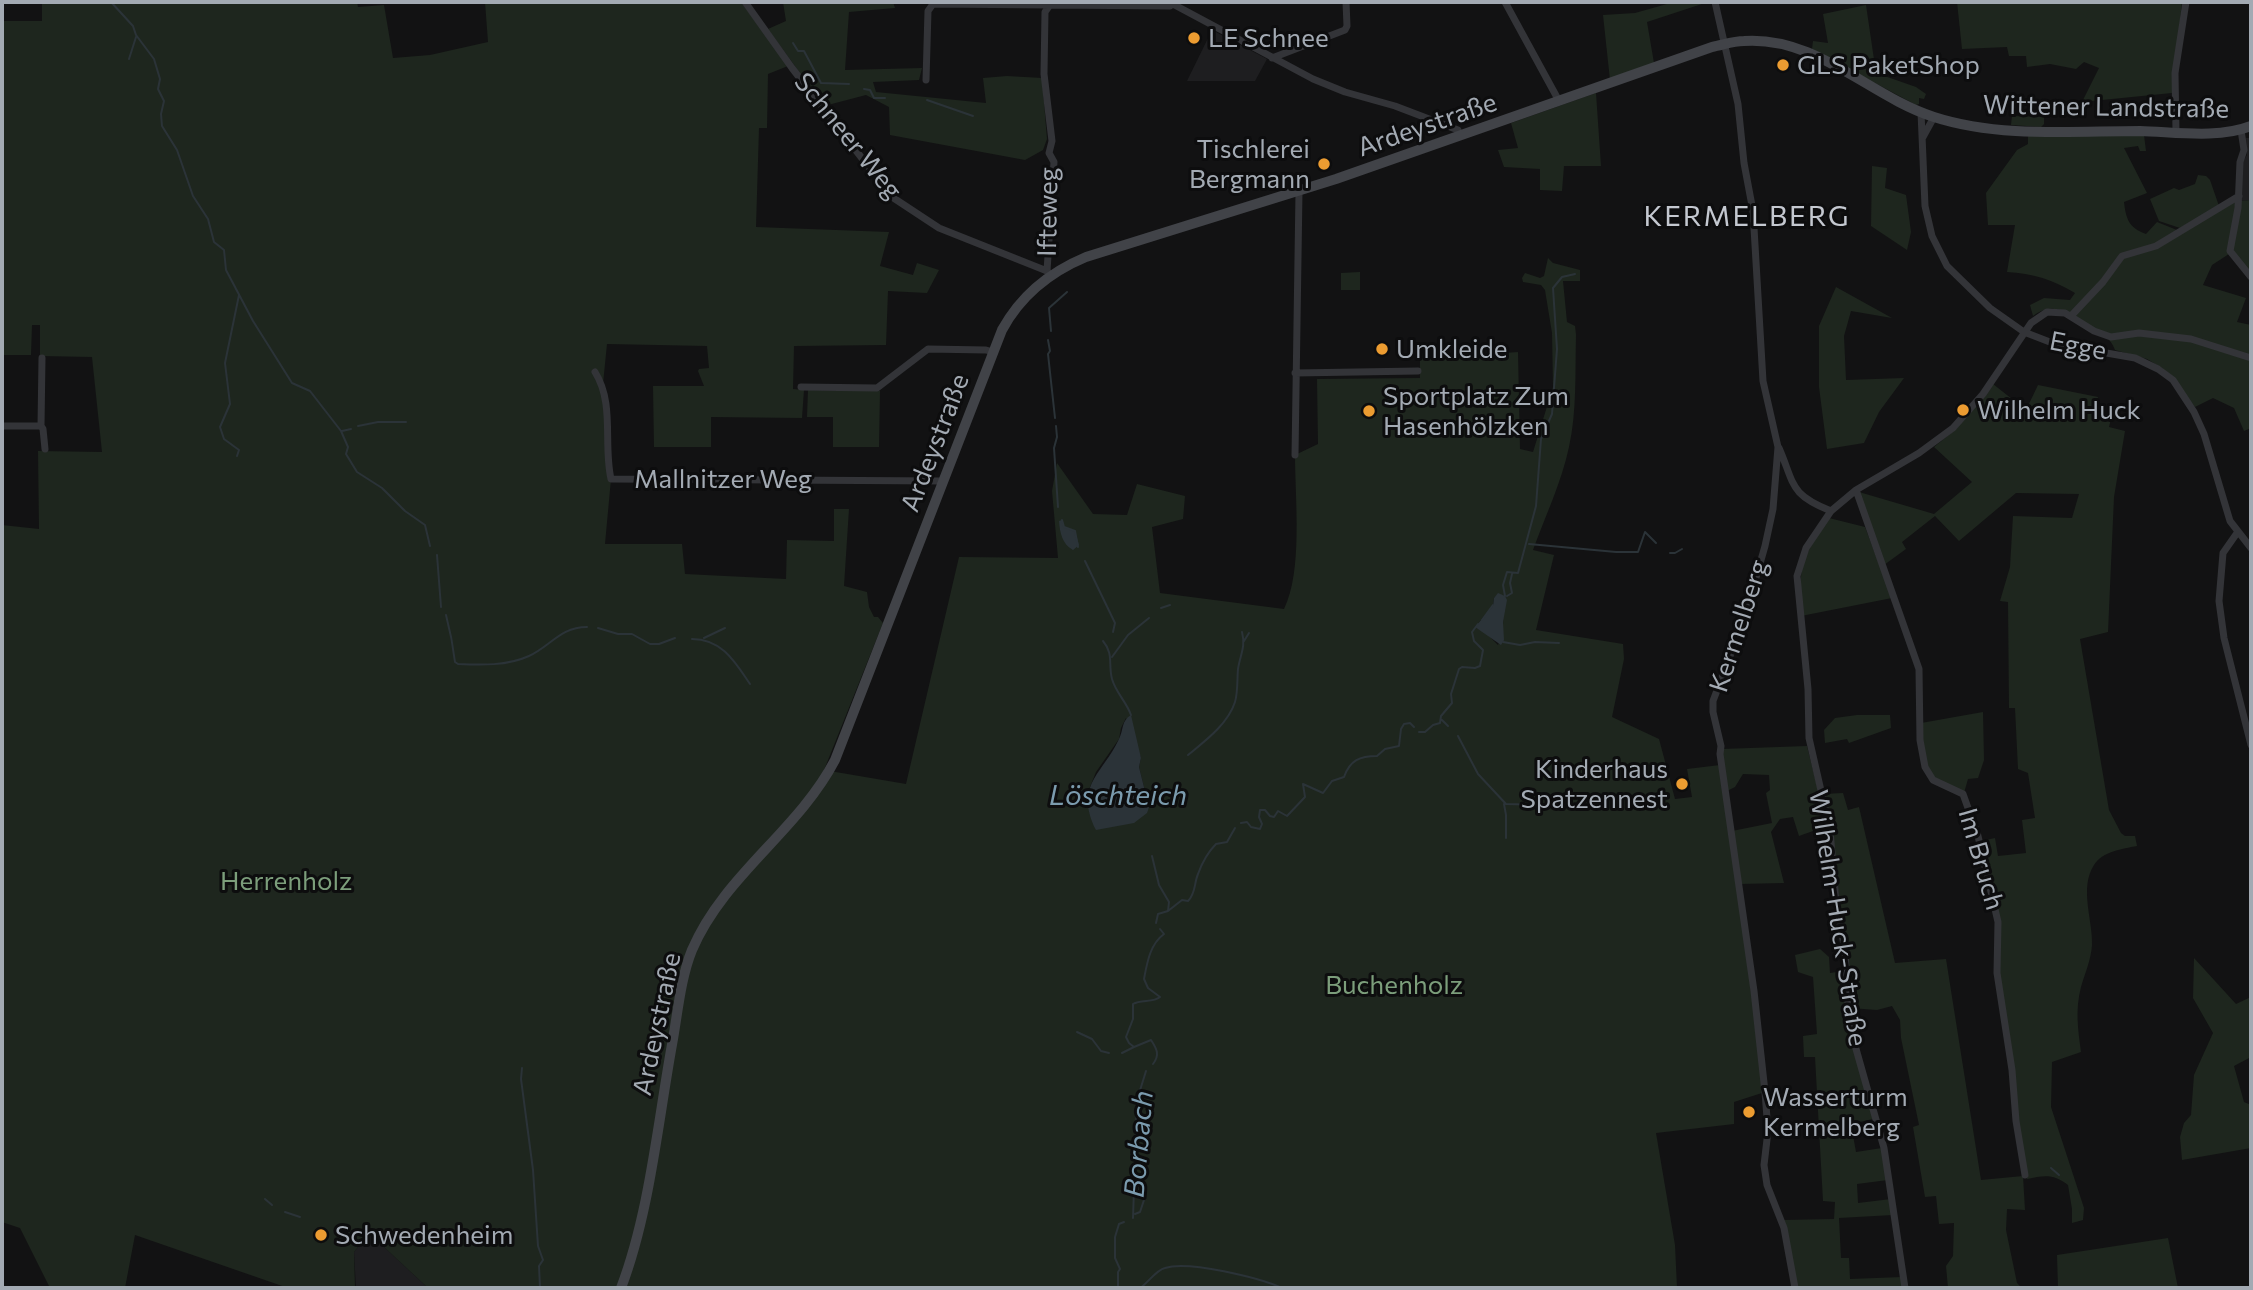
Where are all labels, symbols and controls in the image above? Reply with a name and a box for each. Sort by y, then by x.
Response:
place label: LE Schnee [1208,22,1329,54]
marker: LE Schnee [1186,30,1202,46]
place label: GLS PaketShop [1797,49,1980,81]
marker: GLS PaketShop [1775,57,1791,73]
street label: Schneer Weg [788,67,908,205]
street label: Ardeystraße [1353,87,1501,163]
street label: Wittener Landstraße [1983,89,2229,125]
place label: Tischlerei Bergmann [1189,133,1310,194]
marker: Tischlerei Bergmann [1316,156,1332,172]
street label: Ifteweg [1032,167,1064,257]
district label: KERMELBERG [1645,200,1849,234]
street label: Egge [2047,325,2109,367]
place label: Umkleide [1396,333,1508,365]
marker: Umkleide [1374,341,1390,357]
street label: Ardeystraße [894,370,976,516]
place label: Sportplatz Zum Hasenhölzken [1383,380,1569,442]
place label: Wilhelm Huck [1977,394,2141,426]
marker: Wilhelm Huck [1955,402,1971,418]
marker: Sportplatz Zum Hasenhölzken [1361,403,1377,419]
street label: Mallnitzer Weg [634,463,812,495]
street label: Kermelberg [1703,556,1775,696]
place label: Kinderhaus Spatzennest [1521,753,1668,814]
marker: Kinderhaus Spatzennest [1674,776,1690,792]
water label: Löschteich [1049,779,1187,813]
street label: Wilhelm-Huck-Straße [1802,788,1874,1048]
street label: Im Bruch [1952,805,2010,913]
park label: Herrenholz [220,865,352,897]
street label: Ardeystraße [627,950,687,1098]
park label: Buchenholz [1325,969,1463,1001]
place label: Wasserturm Kermelberg [1763,1081,1908,1142]
water label: Borbach [1118,1089,1160,1199]
marker: Wasserturm Kermelberg [1741,1104,1757,1120]
place label: Schwedenheim [335,1219,513,1251]
marker: Schwedenheim [313,1227,329,1243]

